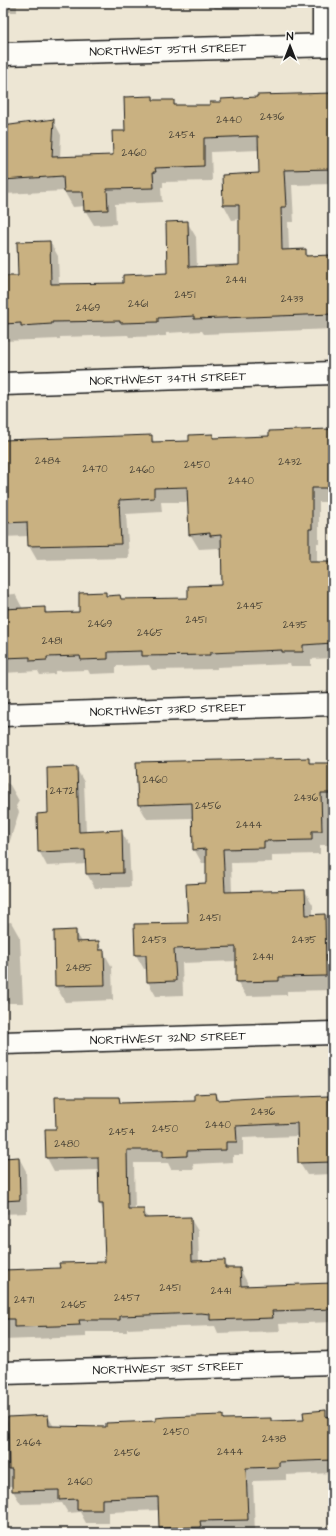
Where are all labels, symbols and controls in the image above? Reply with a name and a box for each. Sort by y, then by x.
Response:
north arrow [270,26,310,66]
text: N [287,29,294,44]
street label: NORTHWEST 35TH STREET [89,39,247,61]
house number: 2436 [260,110,285,124]
house number: 2440 [216,113,242,127]
house number: 2454 [169,128,195,142]
house number: 2460 [121,146,147,160]
house number: 2441 [226,273,247,287]
house number: 2451 [175,288,196,302]
house number: 2433 [281,292,303,306]
house number: 2461 [128,297,149,311]
house number: 2469 [76,301,101,315]
street label: NORTHWEST 34TH STREET [89,368,247,390]
house number: 2484 [35,454,61,468]
house number: 2432 [278,455,302,469]
house number: 2450 [184,458,210,472]
house number: 2470 [83,462,108,476]
house number: 2460 [129,463,155,477]
house number: 2440 [228,474,254,488]
house number: 2445 [237,599,263,613]
house number: 2451 [186,613,207,627]
house number: 2469 [88,617,113,631]
house number: 2435 [283,618,307,632]
house number: 2465 [137,626,163,640]
house number: 2481 [42,634,63,648]
street label: NORTHWEST 33RD STREET [90,699,247,721]
house number: 2460 [142,773,168,787]
house number: 2472 [50,784,74,798]
house number: 2436 [294,791,319,805]
house number: 2456 [195,799,222,813]
house number: 2444 [236,818,262,832]
house number: 2451 [200,911,221,925]
house number: 2453 [142,933,166,947]
house number: 2435 [292,933,316,947]
house number: 2441 [253,950,274,964]
house number: 2485 [66,961,92,975]
street label: NORTHWEST 32ND STREET [90,1028,247,1049]
house number: 2436 [251,1105,276,1119]
house number: 2440 [205,1118,231,1132]
house number: 2450 [152,1122,178,1136]
house number: 2454 [109,1125,135,1139]
house number: 2480 [54,1137,80,1151]
house number: 2451 [160,1281,181,1295]
house number: 2441 [211,1284,232,1298]
house number: 2457 [114,1291,140,1305]
house number: 2471 [14,1293,35,1307]
house number: 2465 [61,1298,87,1312]
street label: NORTHWEST 31ST STREET [92,1358,244,1379]
house number: 2450 [163,1425,189,1439]
house number: 2438 [262,1432,287,1446]
house number: 2464 [16,1436,42,1450]
house number: 2444 [217,1445,243,1459]
house number: 2456 [114,1446,141,1460]
house number: 2460 [67,1475,93,1489]

